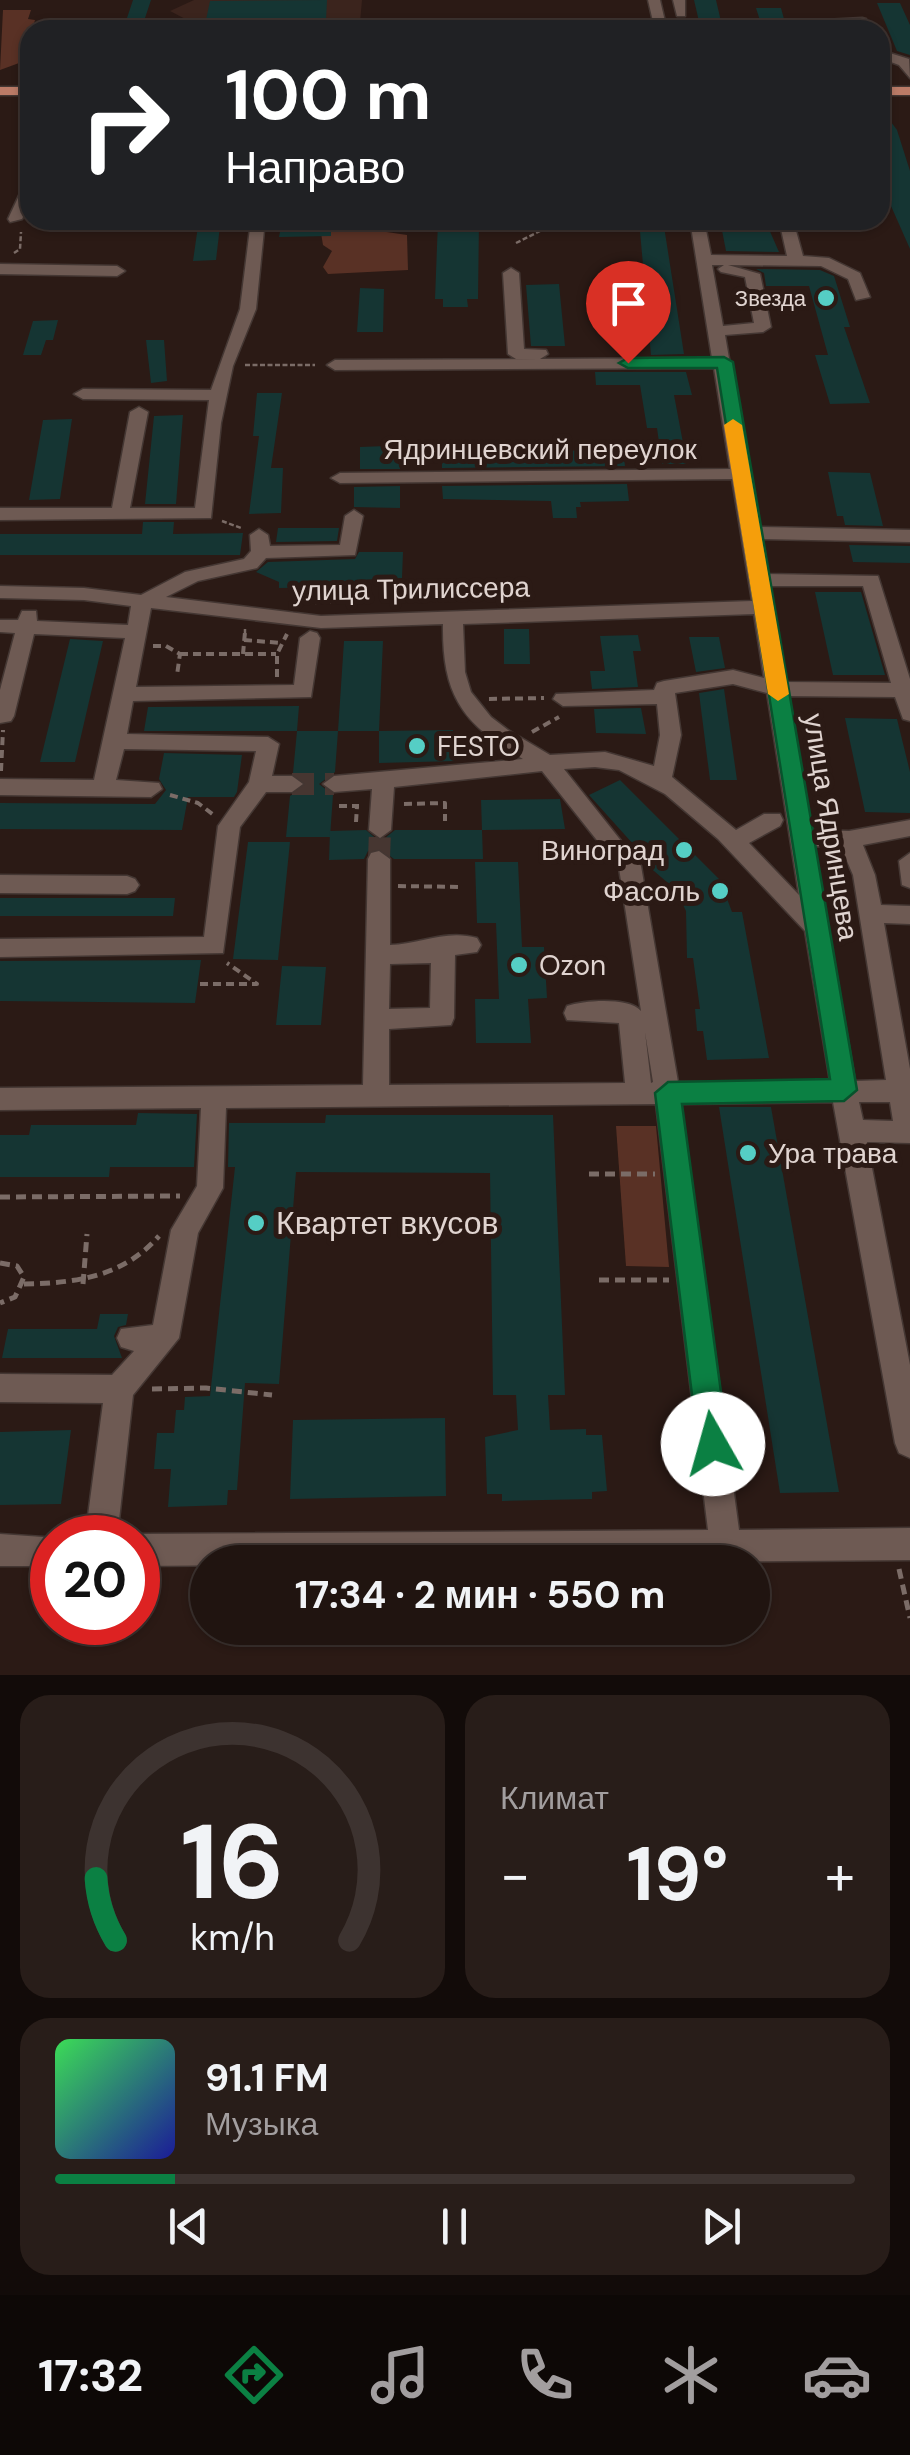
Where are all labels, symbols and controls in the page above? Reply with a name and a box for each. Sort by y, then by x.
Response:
text: 100 m [225,50,431,141]
icon: right [60,60,190,190]
text: Направо [225,138,405,197]
pin [586,261,671,364]
icon: arrive [601,276,656,331]
place label: Звезда [735,284,807,313]
marker: Звезда [815,287,837,309]
street label: Ядринцевский переулок [383,431,697,468]
street label: улица Трилиссера [292,568,531,610]
street label: улица Ядринцева [795,711,867,943]
place label: FESTO [437,728,520,765]
marker: FESTO [406,735,428,757]
place label: Виноград [541,832,664,869]
marker: Виноград [673,839,695,861]
place label: Фасоль [603,873,700,910]
marker: Фасоль [709,880,731,902]
place label: Ozon [539,947,606,984]
marker: Ozon [508,954,530,976]
place label: Ура трава [768,1135,898,1172]
marker: Ура трава [737,1142,759,1164]
place label: Квартет вкусов [276,1202,499,1244]
marker: Квартет вкусов [245,1212,267,1234]
position arrow [661,1392,765,1496]
speed limit sign: 20 [30,1515,160,1645]
text: 17:34 · 2 мин · 550 m [295,1570,665,1620]
text: Климат [500,1777,609,1819]
text: 16 [181,1795,284,1930]
text: 19° [626,1826,729,1923]
text: − [500,1839,530,1911]
text: + [825,1839,855,1911]
text: km/h [190,1915,275,1961]
text: 91.1 FM [205,2053,329,2103]
text: Музыка [205,2103,318,2145]
icon: previous [161,2199,216,2254]
icon: pause [427,2199,482,2254]
icon: next [694,2199,749,2254]
icon: directions [219,2340,289,2410]
icon: music [365,2340,435,2410]
icon: phone [510,2340,580,2410]
icon: climate [656,2340,726,2410]
icon: car [802,2340,872,2410]
text: 17:32 [38,2346,143,2405]

